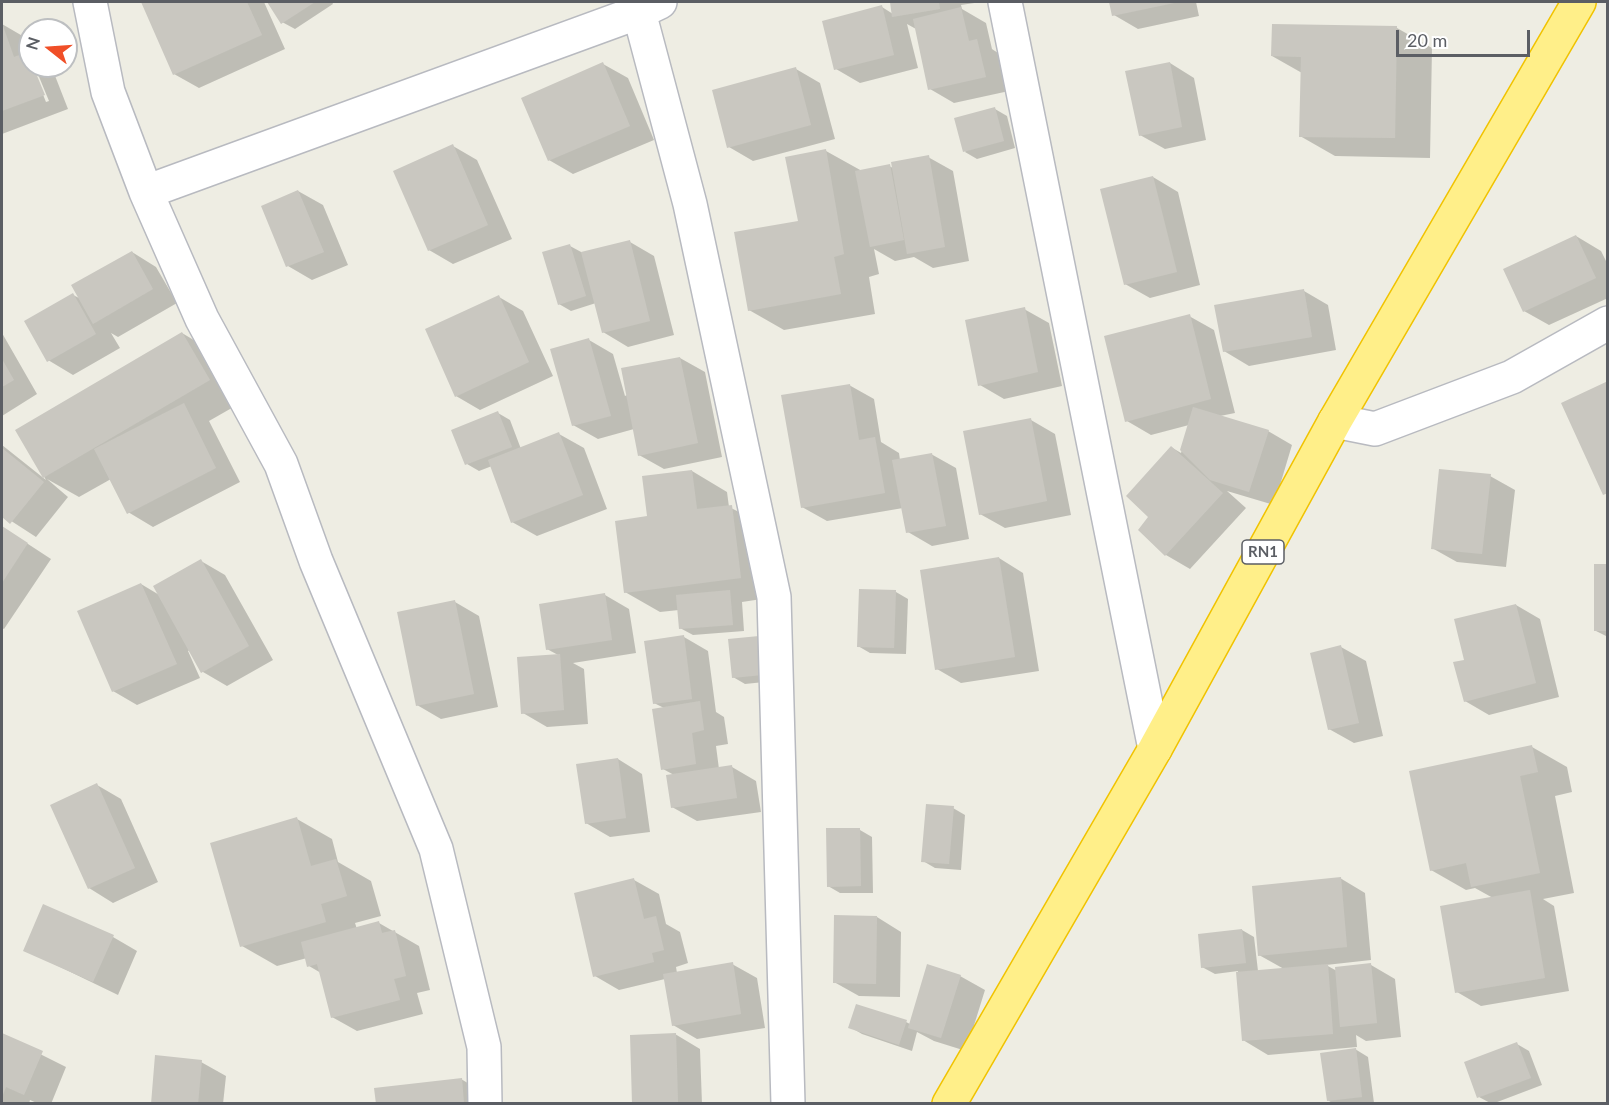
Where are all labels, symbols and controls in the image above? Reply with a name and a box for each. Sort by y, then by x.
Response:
north arrow [18,18,78,78]
scale bar [1399,18,1532,56]
text: 20 m [1407,29,1447,51]
text: N [21,35,43,52]
road number: RN1 [1242,540,1284,564]

